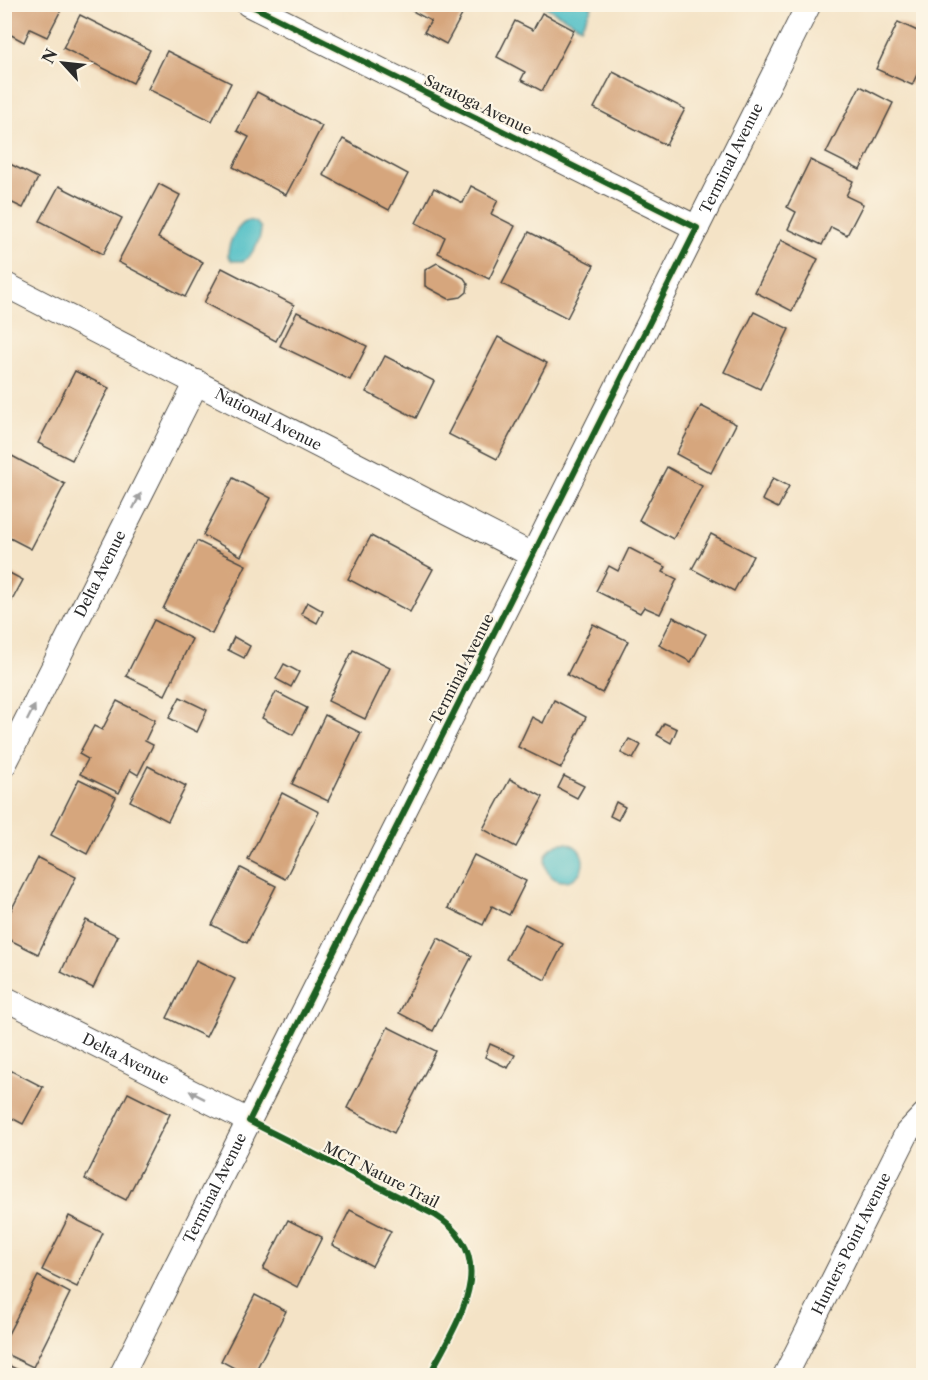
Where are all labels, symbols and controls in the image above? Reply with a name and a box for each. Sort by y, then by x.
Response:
north arrow [33,33,93,93]
text: N [38,45,62,67]
street label: Saratoga Avenue [421,70,535,139]
street label: Terminal Avenue [695,100,767,217]
street label: National Avenue [212,384,325,454]
one-way arrow [132,492,142,509]
street label: Delta Avenue [70,527,130,620]
street label: Terminal Avenue [426,610,498,727]
one-way arrow [26,704,35,721]
street label: Delta Avenue [79,1029,172,1088]
one-way arrow [188,1090,205,1099]
street label: Terminal Avenue [179,1129,250,1247]
street label: MCT Nature Trail [320,1137,443,1212]
street label: Hunters Point Avenue [807,1169,895,1318]

